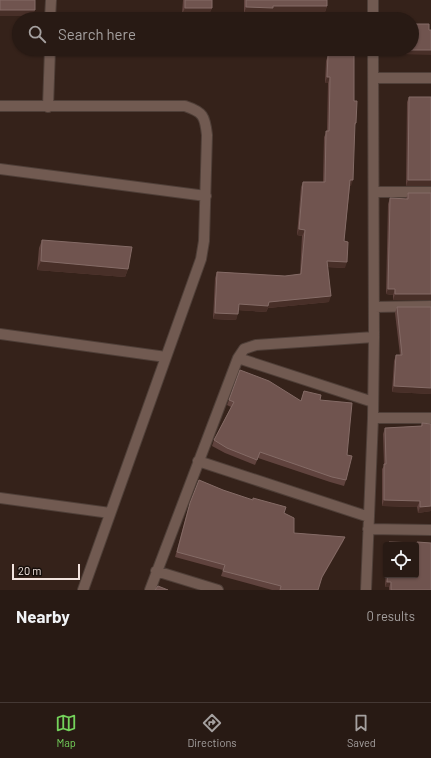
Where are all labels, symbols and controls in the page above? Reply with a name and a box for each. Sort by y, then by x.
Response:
search box [12,12,419,56]
icon: search [26,23,48,45]
text: Search here [58,25,136,43]
map controls [383,542,419,578]
button: locate [383,542,419,578]
scale bar [12,562,80,581]
text: 20 m [18,564,41,577]
text: Nearby [16,606,70,626]
text: 0 results [366,608,415,624]
tab: Map [55,712,77,749]
tab: Directions [187,712,237,749]
tab: Saved [347,712,376,749]

